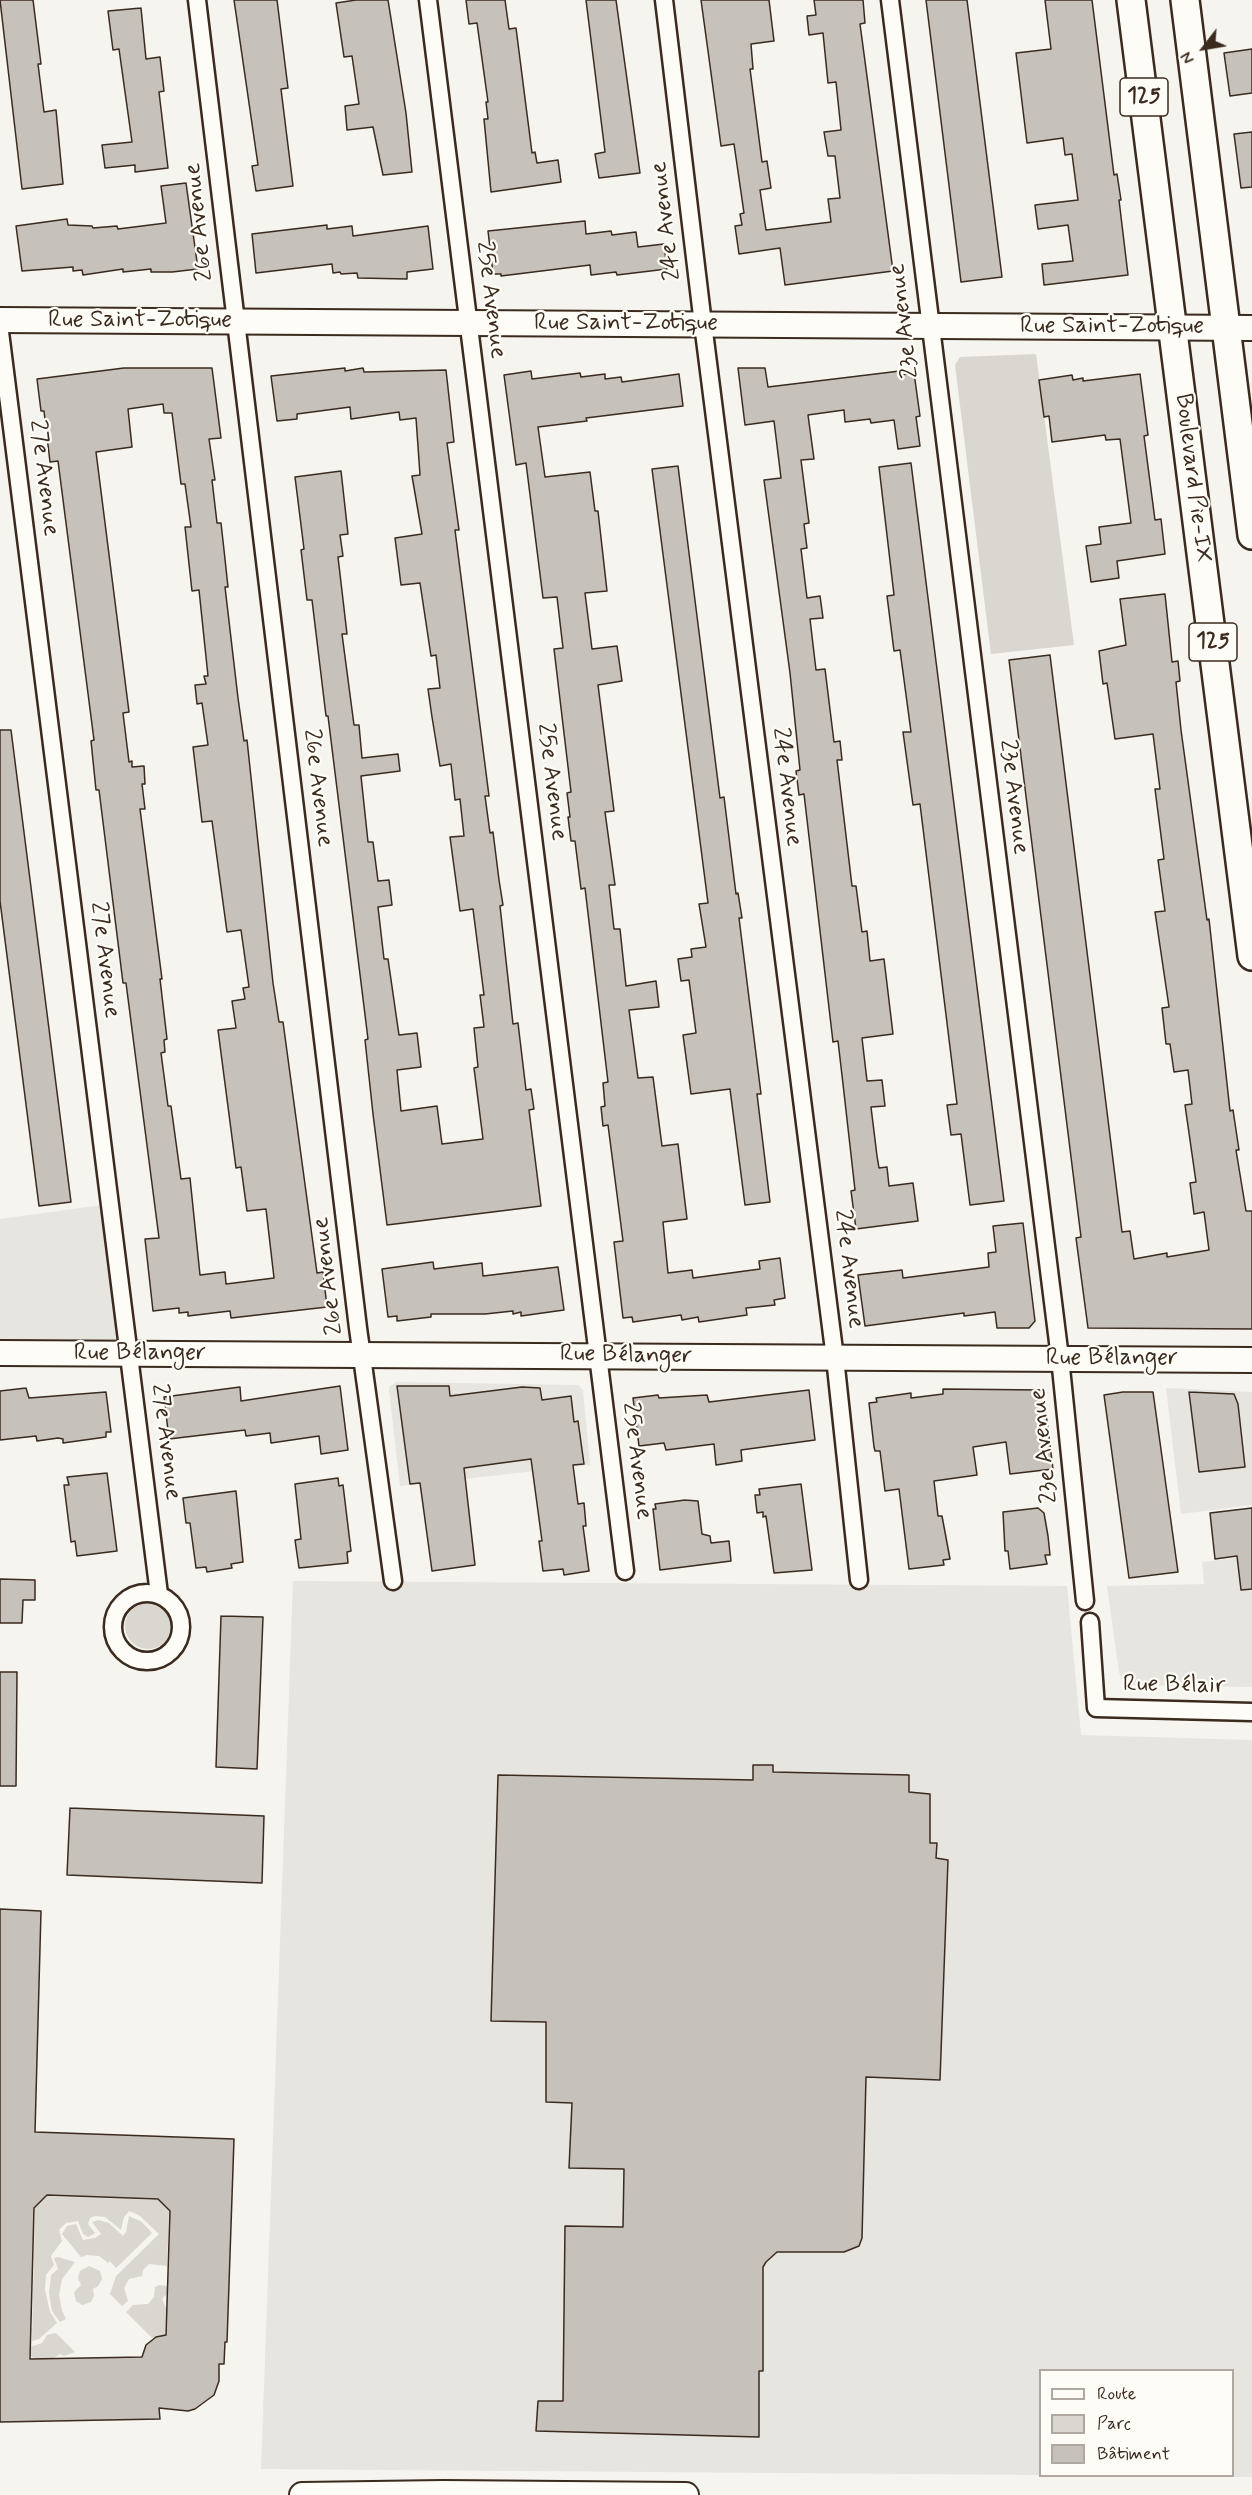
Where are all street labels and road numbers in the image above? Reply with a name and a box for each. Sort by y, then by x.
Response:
road number: 125 [1120,78,1168,116]
street label: 24e Avenue [645,160,689,282]
street label: 26e Avenue [179,162,221,282]
street label: 25e Avenue [469,240,511,360]
street label: 23e Avenue [884,262,926,380]
street label: Rue Saint-Zotique [48,307,232,335]
street label: Rue Saint-Zotique [534,310,718,338]
street label: Rue Saint-Zotique [1020,313,1204,341]
street label: Boulevard Pie-IX [1167,392,1217,564]
street label: 27e Avenue [22,418,64,538]
road number: 125 [1189,623,1237,661]
street label: 25e Avenue [530,722,572,842]
street label: 24e Avenue [764,726,808,848]
street label: 26e Avenue [295,727,339,849]
street label: 23e Avenue [992,738,1034,856]
street label: 27e Avenue [83,900,125,1020]
street label: 24e Avenue [826,1208,870,1330]
street label: 26e Avenue [307,1215,351,1337]
street label: Rue Bélanger [74,1340,206,1368]
street label: Rue Bélanger [560,1340,692,1372]
street label: Rue Bélanger [1046,1345,1178,1373]
street label: 27e Avenue [144,1382,186,1502]
street label: 23e Avenue [1025,1387,1065,1505]
street label: 25e Avenue [615,1401,657,1521]
street label: Rue Bélair [1123,1671,1225,1701]

